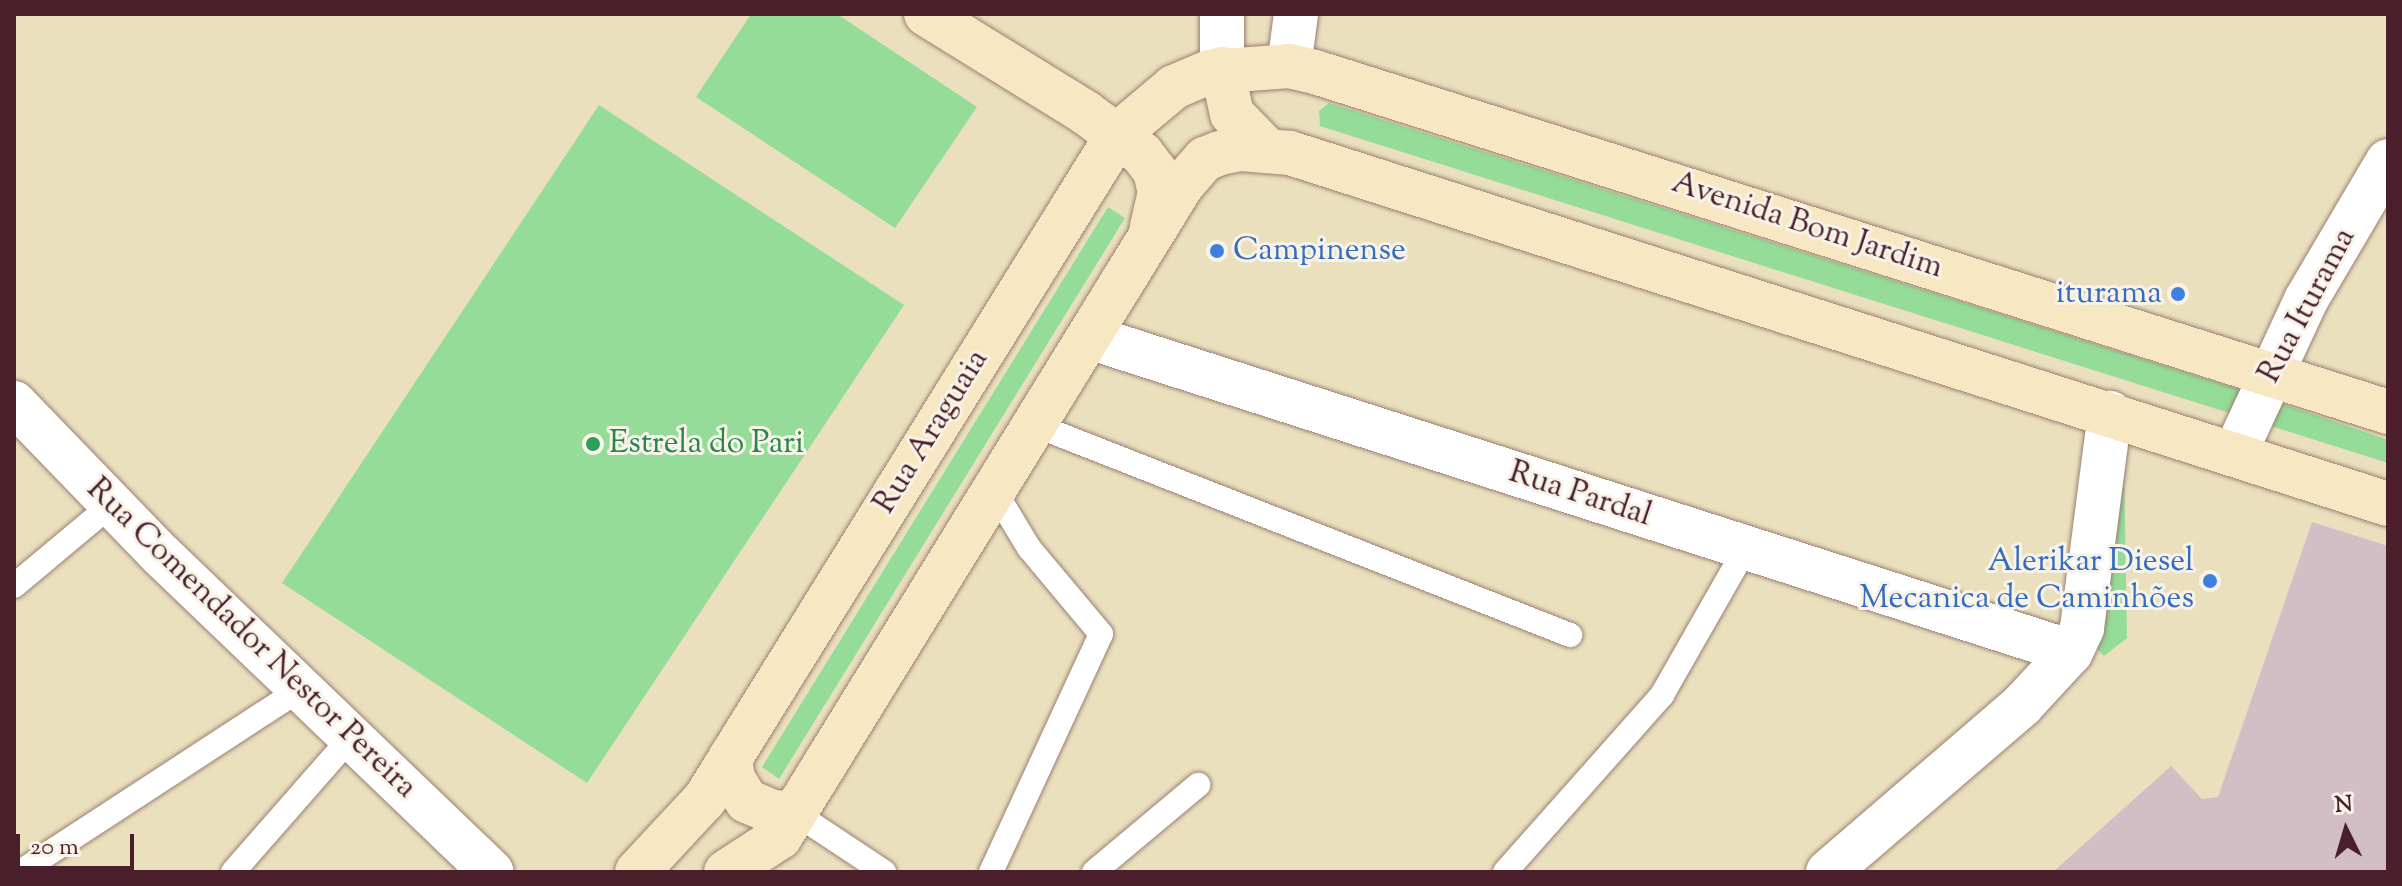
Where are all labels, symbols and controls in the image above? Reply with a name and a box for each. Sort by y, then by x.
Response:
street label: Avenida Bom Jardim [1667,164,1947,288]
street label: Rua Iturama [2251,222,2365,390]
place label: Campinense [1233,232,1406,270]
marker: Campinense [1208,242,1226,260]
place label: iturama [2056,275,2162,313]
marker: iturama [2169,285,2187,303]
street label: Rua Araguaia [866,343,998,521]
place label: Estrela do Pari [609,425,804,463]
marker: Estrela do Pari [584,435,602,453]
street label: Rua Pardal [1504,454,1656,536]
street label: Rua Comendador Nestor Pereira [78,471,424,807]
place label: Alerikar Diesel Mecanica de Caminhões [1860,544,2194,619]
marker: Alerikar Diesel Mecanica de Caminhões [2201,572,2219,590]
text: N [2334,789,2354,823]
north arrow [2306,790,2386,870]
scale bar [20,818,138,868]
text: 20 m [30,831,79,865]

